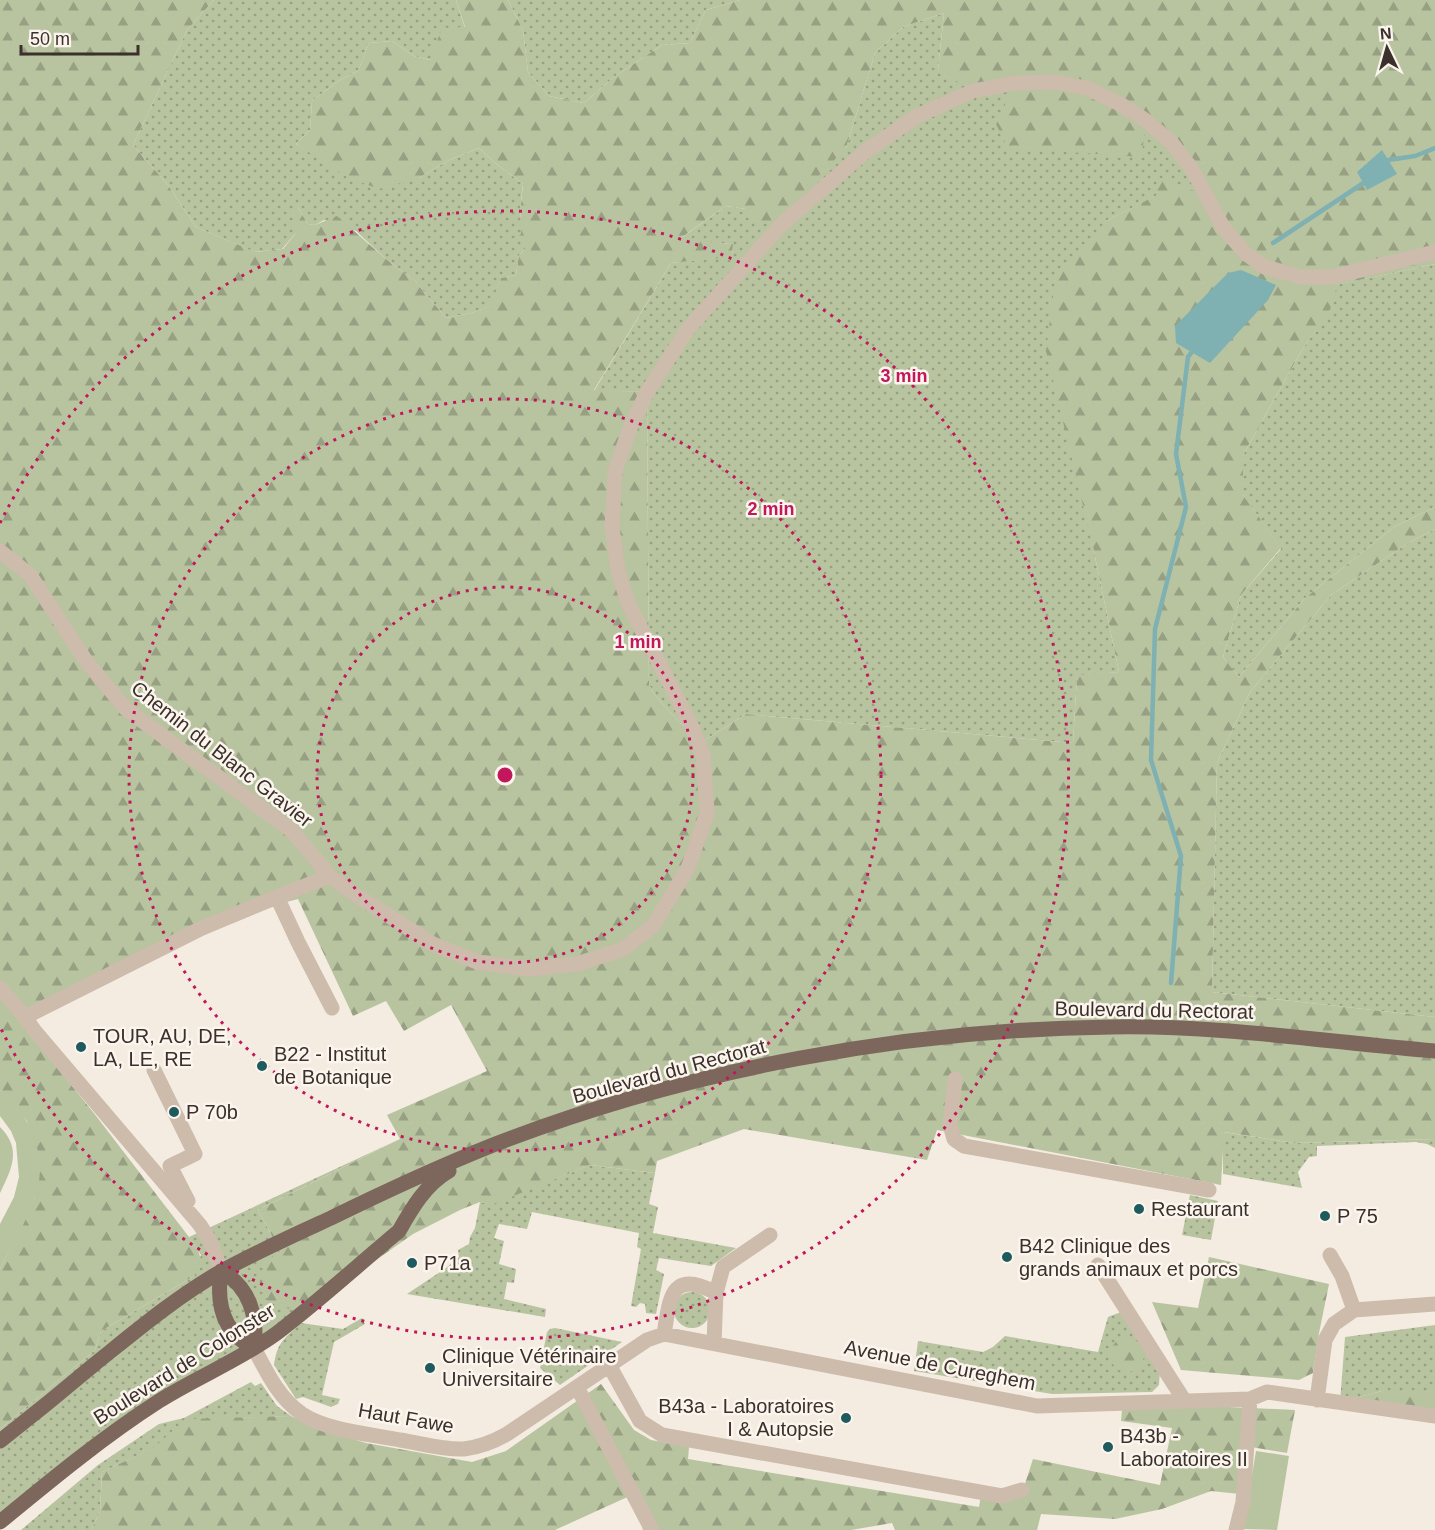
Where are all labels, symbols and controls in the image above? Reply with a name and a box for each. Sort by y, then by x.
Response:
scale bar [21,18,138,56]
north arrow [1357,18,1417,78]
text: N [1379,25,1392,43]
text: 50 m [30,29,70,49]
text: 3 min [880,366,928,386]
text: 2 min [747,499,795,519]
text: 1 min [614,632,662,652]
street label: Chemin du Blanc Gravier [127,677,317,832]
centre of rings [495,765,515,785]
street label: Boulevard du Rectorat [1054,997,1254,1023]
place label: TOUR, AU, DE, LA, LE, RE [93,1025,232,1070]
street label: Boulevard du Rectorat [570,1035,768,1107]
marker: TOUR, AU, DE, LA, LE, RE [74,1040,88,1054]
place label: B22 - Institut de Botanique [274,1043,392,1088]
marker: B22 - Institut de Botanique [255,1059,269,1073]
place label: P 70b [186,1101,238,1123]
marker: P 70b [167,1105,181,1119]
place label: Restaurant [1151,1198,1249,1220]
marker: Restaurant [1132,1202,1146,1216]
place label: P 75 [1337,1205,1378,1227]
marker: P 75 [1318,1209,1332,1223]
place label: B42 Clinique des grands animaux et porcs [1019,1235,1238,1280]
marker: B42 Clinique des grands animaux et porcs [1000,1250,1014,1264]
place label: P71a [424,1252,472,1274]
marker: P71a [405,1256,419,1270]
street label: Boulevard de Colonster [90,1299,279,1429]
street label: Avenue de Cureghem [843,1336,1037,1394]
place label: Clinique Vétérinaire Universitaire [442,1345,617,1390]
marker: Clinique Vétérinaire Universitaire [423,1361,437,1375]
place label: B43a - Laboratoires I & Autopsie [658,1395,834,1440]
street label: Haut Fawe [356,1399,456,1437]
marker: B43a - Laboratoires I & Autopsie [839,1411,853,1425]
place label: B43b - Laboratoires II [1120,1425,1248,1470]
marker: B43b - Laboratoires II [1101,1440,1115,1454]

